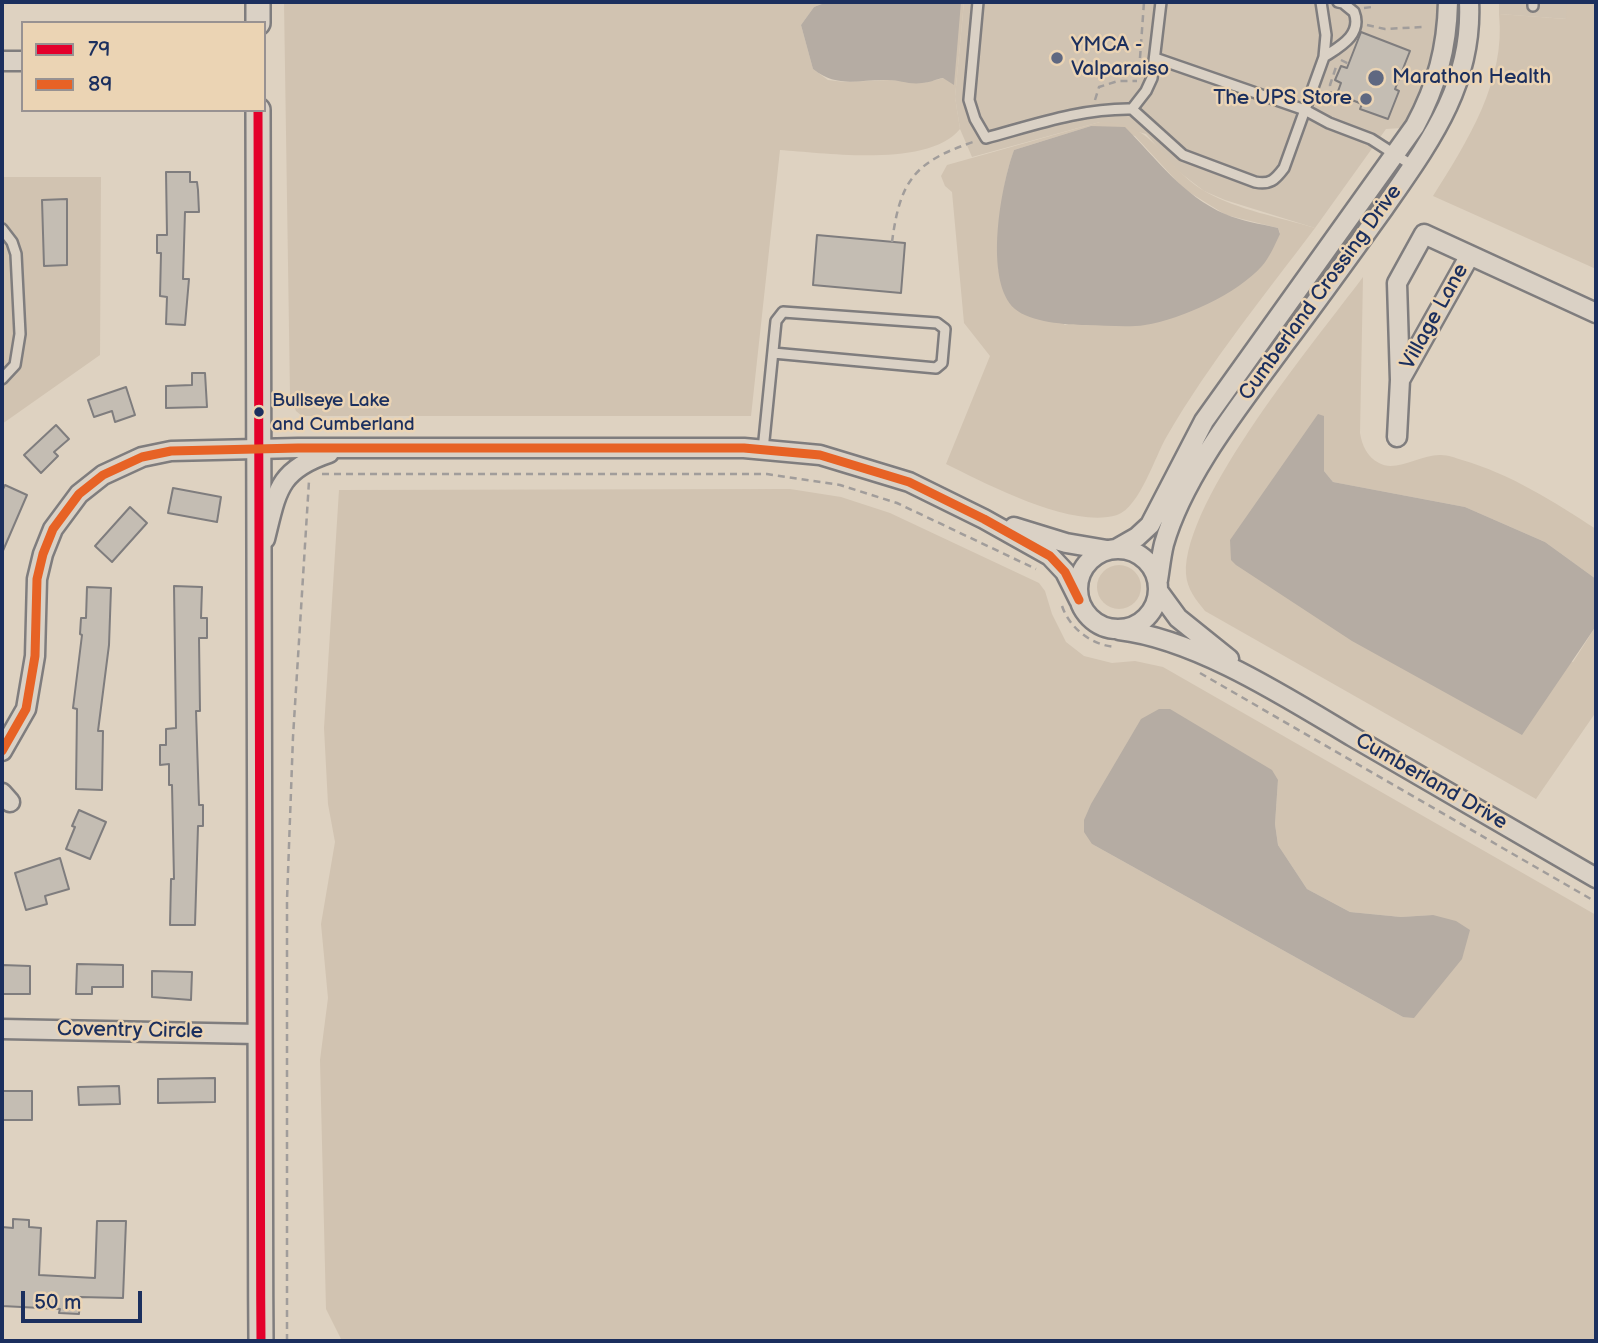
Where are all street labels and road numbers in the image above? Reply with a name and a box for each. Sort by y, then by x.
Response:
street label: Cumberland Crossing Drive [1234,180,1408,406]
street label: Village Lane [1396,260,1474,374]
street label: Cumberland Drive [1350,728,1512,836]
street label: Coventry Circle [57,1017,203,1045]

